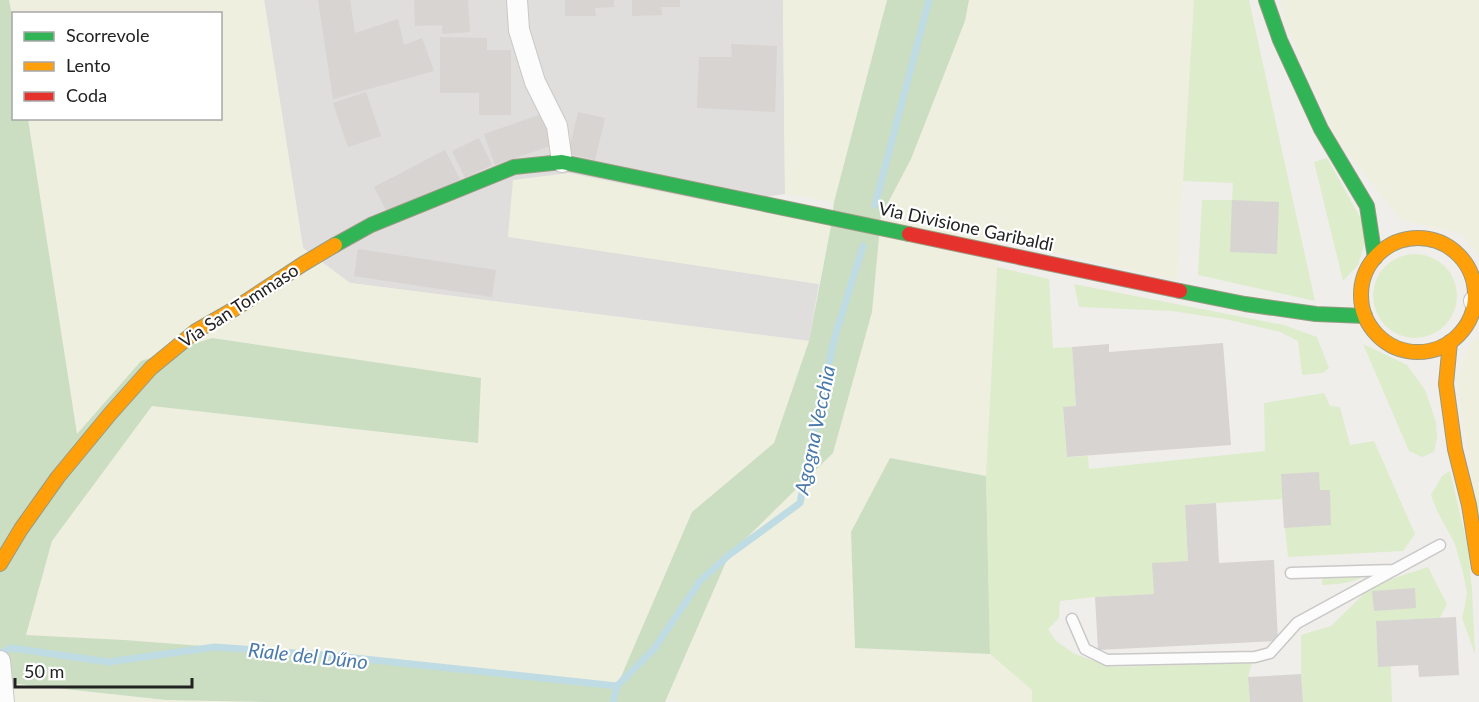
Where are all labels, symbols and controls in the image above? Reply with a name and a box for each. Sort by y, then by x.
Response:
legend [12,12,222,120]
text: Scorrevole [66,24,149,46]
text: Lento [66,54,111,76]
text: Coda [66,84,107,106]
street label: Via Divisione Garibaldi [877,197,1056,255]
street label: Via San Tommaso [175,258,302,352]
water label: Agogna Vecchia [788,363,839,497]
water label: Riale del Dűno [247,637,369,673]
scale bar [15,651,192,689]
text: 50 m [24,660,64,682]

